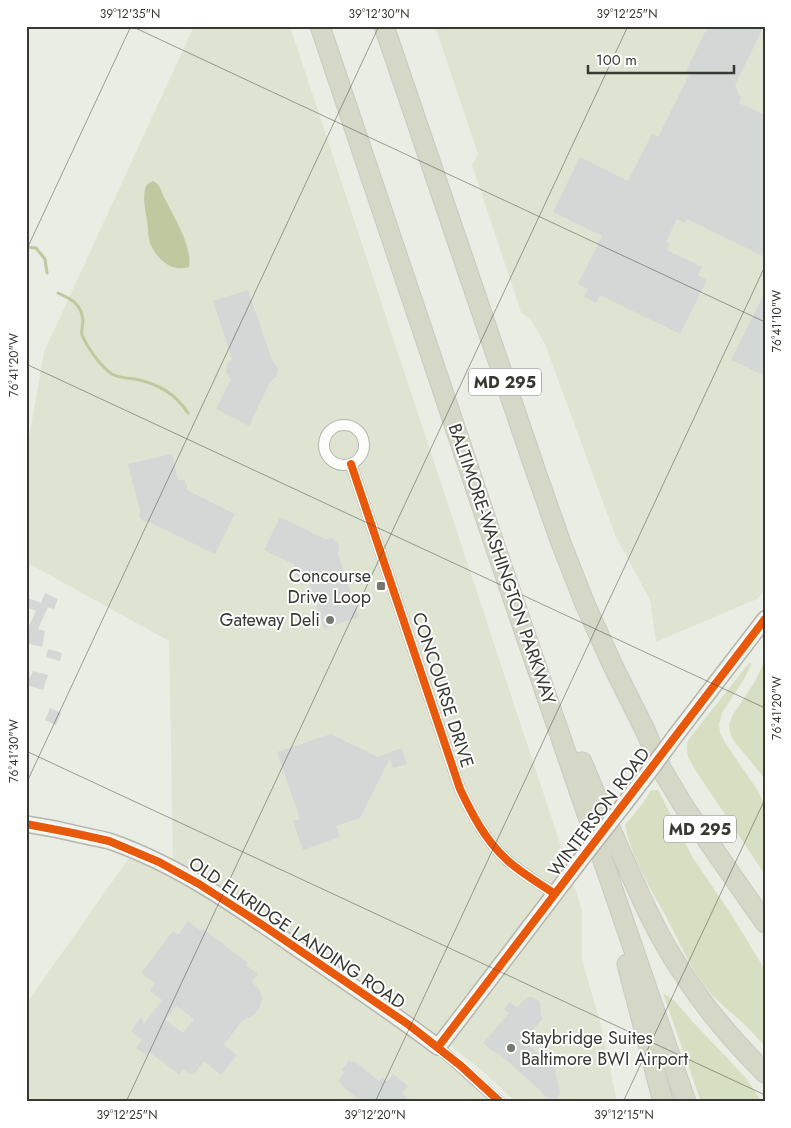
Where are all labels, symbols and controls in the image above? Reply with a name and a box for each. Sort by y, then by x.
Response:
text: 39°12'35"N [100,5,160,23]
text: 39°12'30"N [348,5,410,23]
text: 39°12'25"N [597,5,657,23]
scale bar [588,42,735,74]
text: 100 m [596,49,637,71]
text: 76°41'10"W [768,290,786,352]
text: 76°41'20"W [5,333,23,397]
road number: MD 295 [469,368,541,396]
street label: BALTIMORE-WASHINGTON PARKWAY [442,420,563,709]
place label: Concourse Drive Loop [288,563,371,610]
marker: Concourse Drive Loop [375,580,387,592]
place label: Gateway Deli [220,607,320,633]
street label: CONCOURSE DRIVE [406,609,480,771]
marker: Gateway Deli [324,614,336,626]
text: 76°41'20"W [768,676,786,740]
text: 76°41'30"W [5,719,23,783]
street label: WINTERSON ROAD [542,742,656,882]
road number: MD 295 [664,816,736,842]
street label: OLD ELKRIDGE LANDING ROAD [183,851,411,1015]
place label: Staybridge Suites Baltimore BWI Airport [521,1025,689,1072]
marker: Staybridge Suites Baltimore BWI Airport [505,1042,517,1054]
text: 39°12'25"N [97,1106,157,1124]
text: 39°12'20"N [344,1106,406,1124]
text: 39°12'15"N [594,1106,654,1124]

